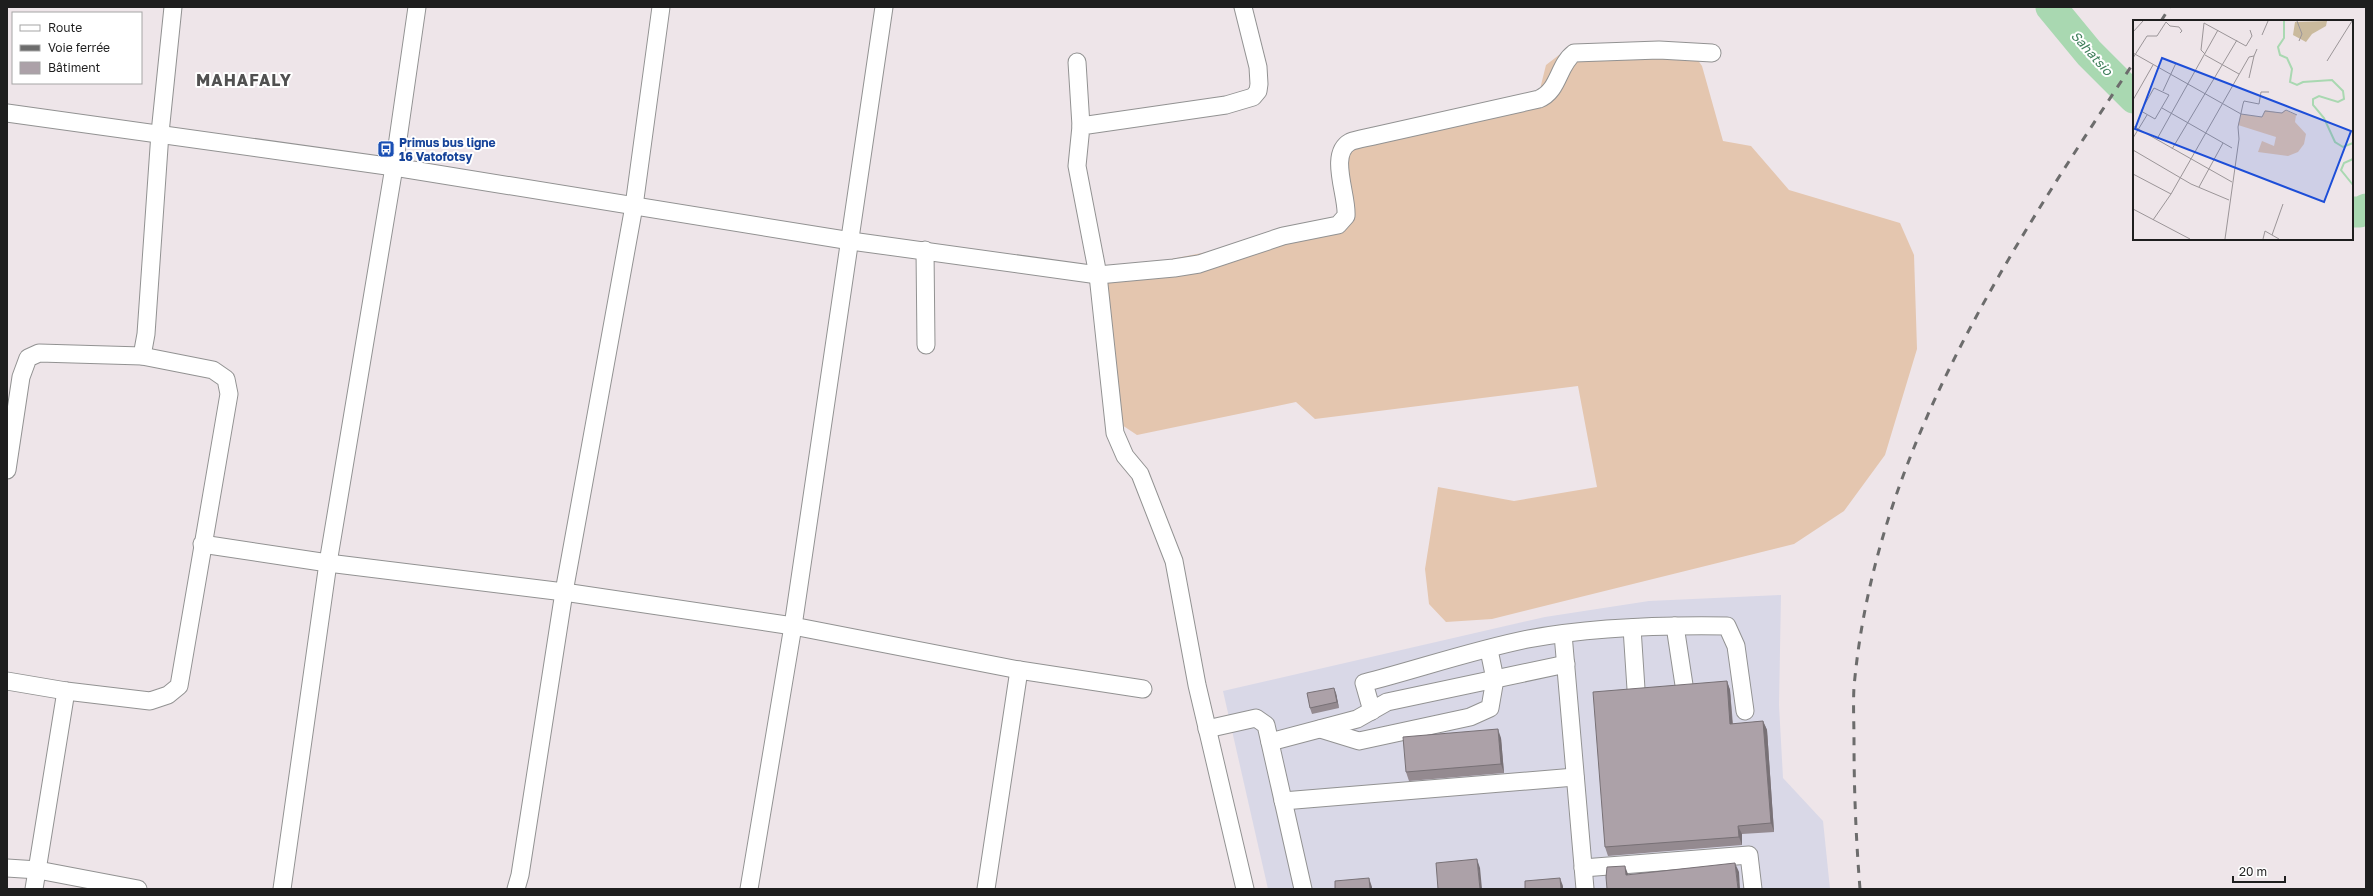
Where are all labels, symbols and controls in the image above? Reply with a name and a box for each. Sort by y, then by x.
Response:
legend [12,12,142,84]
text: Route [48,20,82,35]
inset map [2133,20,2353,240]
water label: Sahatsio [2068,27,2117,79]
text: Voie ferrée [48,40,110,55]
text: Bâtiment [48,60,101,75]
district label: MAHAFALY [196,70,292,90]
place label: Primus bus ligne 16 Vatofotsy [399,135,496,164]
bus stop icon: Primus bus ligne 16 Vatofotsy [376,139,396,159]
scale bar [2233,858,2285,884]
text: 20 m [2239,864,2267,879]

